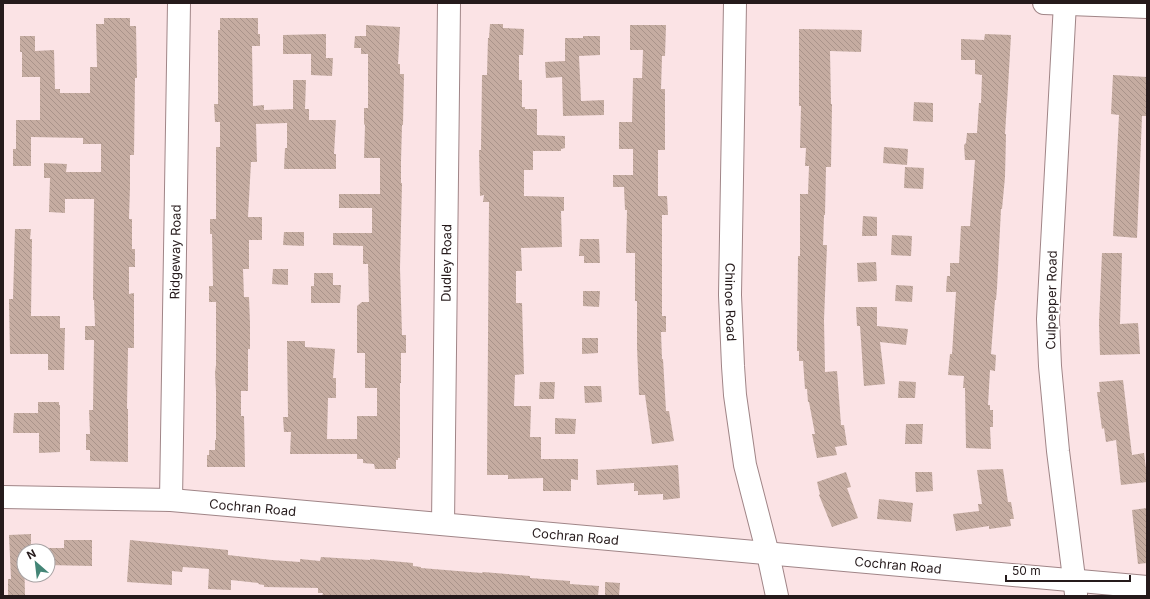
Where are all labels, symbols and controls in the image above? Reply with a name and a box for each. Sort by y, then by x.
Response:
street label: Ridgeway Road [166,204,184,300]
street label: Dudley Road [438,224,454,302]
street label: Culpepper Road [1042,250,1060,350]
street label: Chinoe Road [722,263,740,341]
street label: Cochran Road [208,495,297,519]
street label: Cochran Road [531,524,620,548]
north arrow [16,543,56,583]
text: N [24,546,38,562]
street label: Cochran Road [854,553,942,577]
scale bar [1006,557,1130,583]
text: 50 m [1012,563,1041,578]

